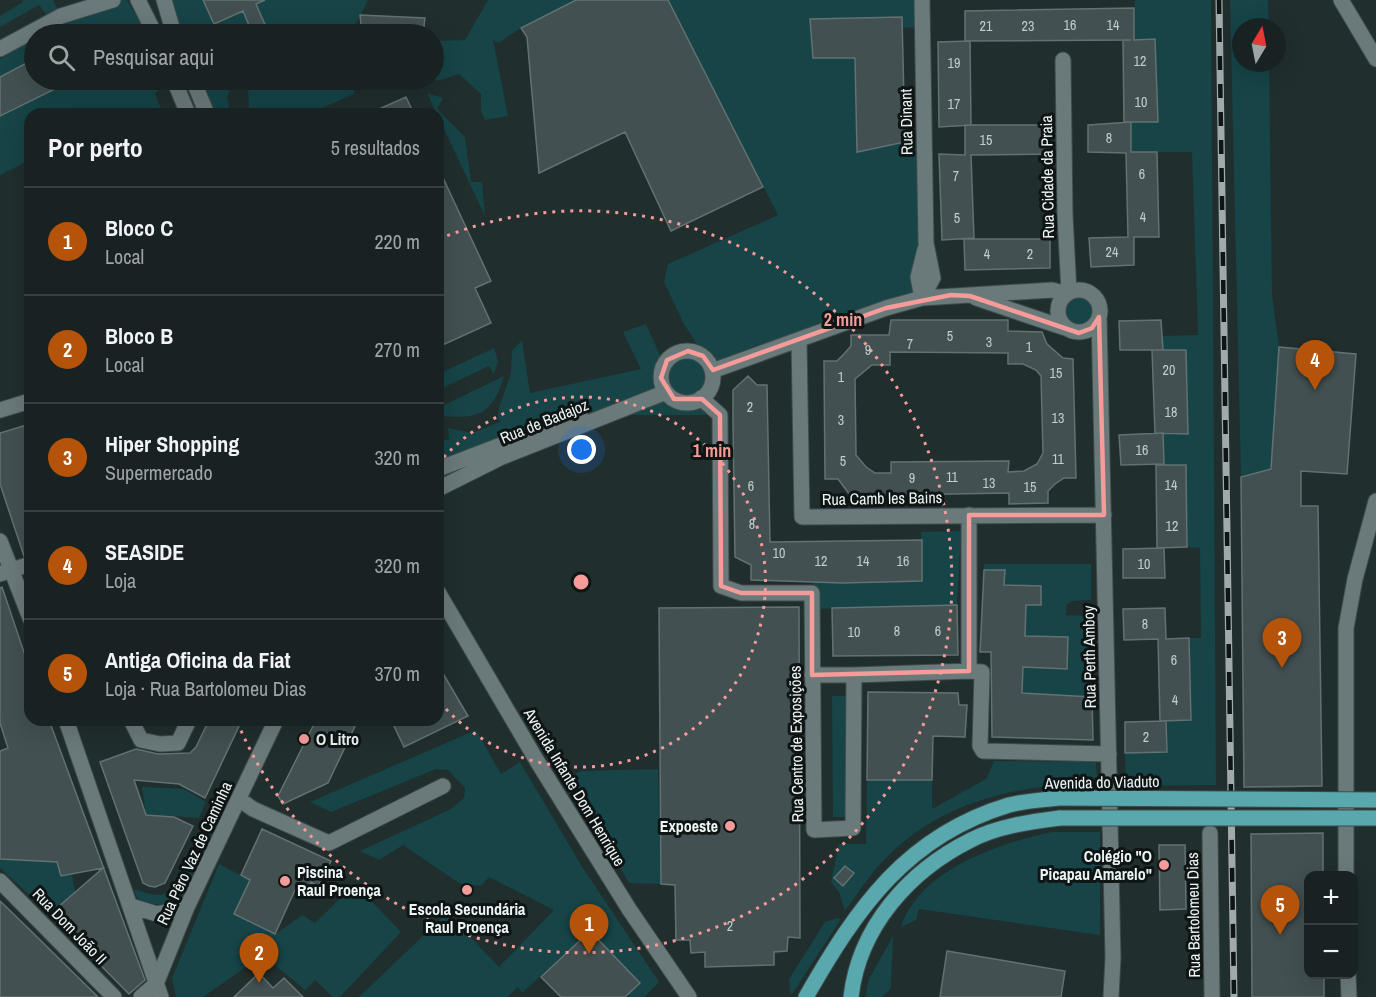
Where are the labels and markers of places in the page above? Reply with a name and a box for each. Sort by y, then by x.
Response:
pin: 4 [1296,340,1334,390]
centre of rings [571,572,591,592]
pin: 3 [1262,618,1302,668]
place label: O Litro [316,728,359,750]
marker: O Litro [297,732,311,746]
place label: Expoeste [660,815,718,837]
marker: Expoeste [723,819,737,833]
place label: Colégio "O Picapau Amarelo" [1040,845,1152,885]
marker: Colégio "O Picapau Amarelo" [1157,858,1171,872]
place label: Piscina Raul Proença [297,861,382,901]
marker: Piscina Raul Proença [278,874,292,888]
marker: Escola Secundária Raul Proença [460,883,474,897]
pin: 5 [1260,886,1300,935]
place label: Escola Secundária Raul Proença [409,898,526,938]
pin: 1 [570,904,608,954]
pin: 2 [240,934,278,983]

